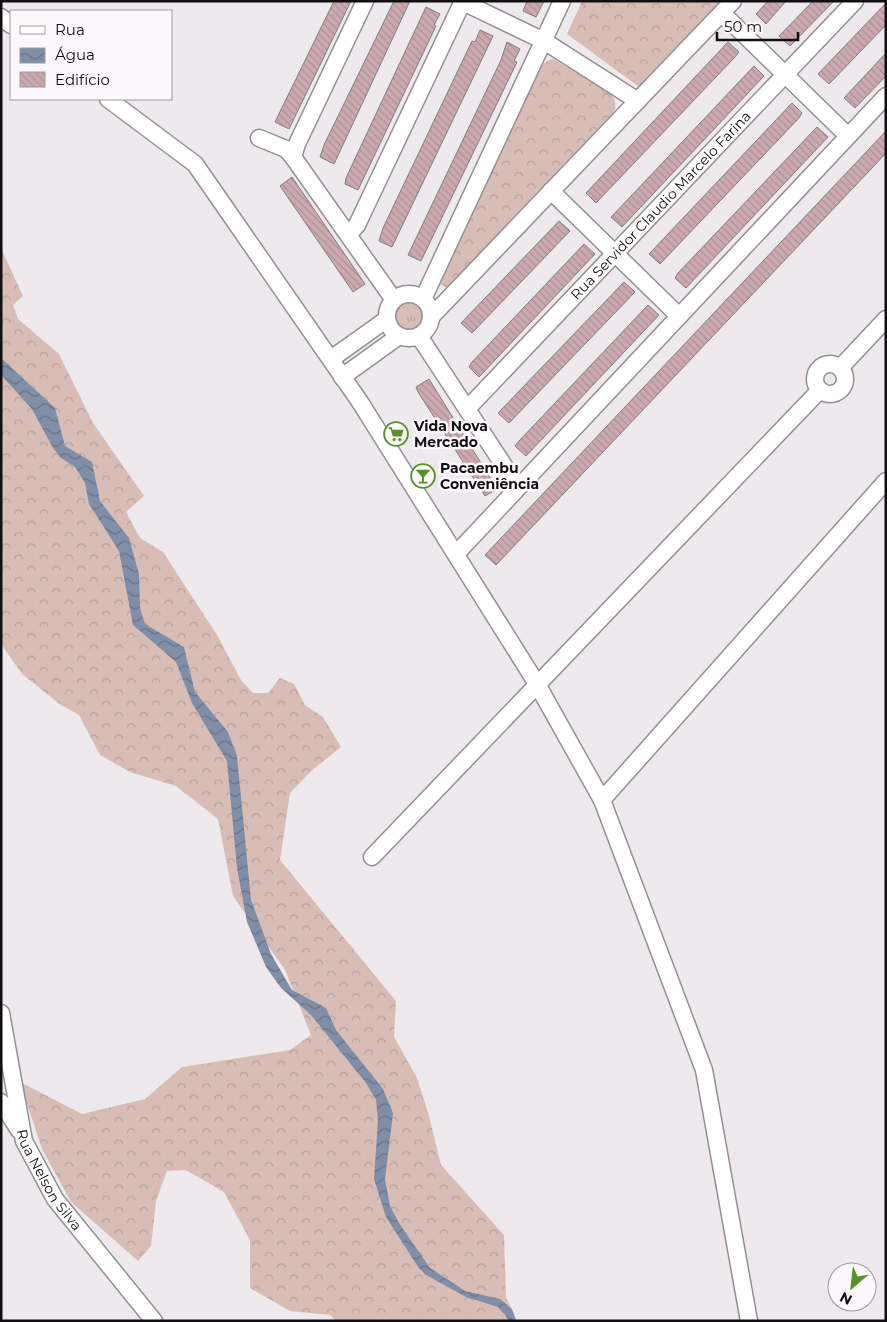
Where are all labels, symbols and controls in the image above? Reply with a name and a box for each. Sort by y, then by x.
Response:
legend [10,10,172,100]
scale bar [717,10,798,42]
text: 50 m [724,17,762,36]
text: Rua [55,20,85,39]
text: Água [55,45,95,64]
text: Edifício [55,70,110,89]
street label: Rua Servidor Claudio Marcelo Farina [567,107,755,304]
place label: Vida Nova Mercado [413,417,488,451]
supermarket icon: Vida Nova Mercado [383,421,409,447]
place label: Pacaembu Conveniência [440,459,539,493]
bar icon: Pacaembu Conveniência [410,463,436,489]
street label: Rua Nelson Silva [13,1128,86,1234]
north arrow [827,1262,877,1312]
text: N [837,1288,855,1309]

